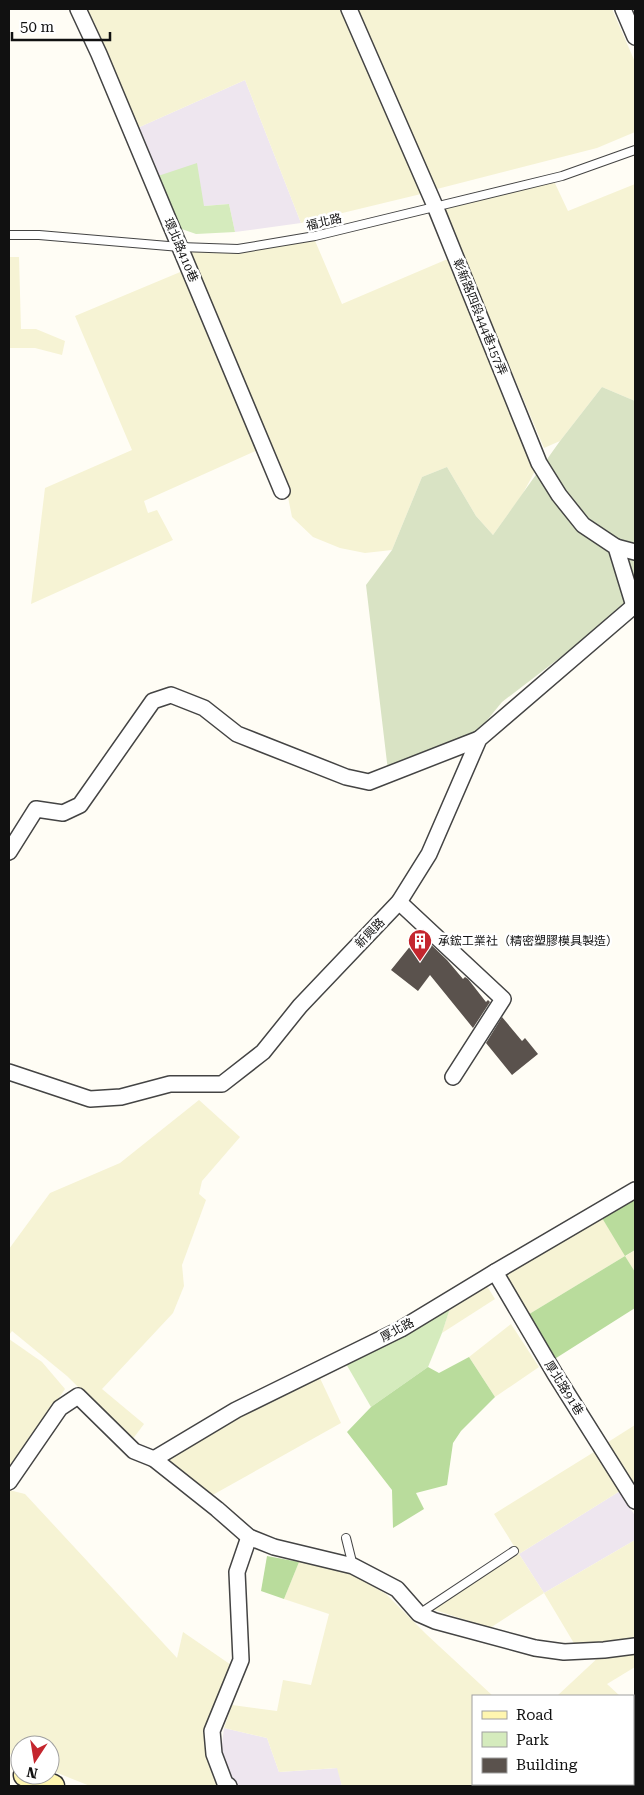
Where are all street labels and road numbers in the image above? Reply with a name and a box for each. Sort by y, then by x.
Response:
street label: 福北路 [305,211,343,233]
street label: 環北路410巷 [161,216,201,284]
street label: 彰新路四段444巷157弄 [450,257,510,377]
street label: 新興路 [352,915,388,951]
street label: 厚北路 [378,1315,416,1345]
street label: 厚北路91巷 [542,1358,586,1418]

